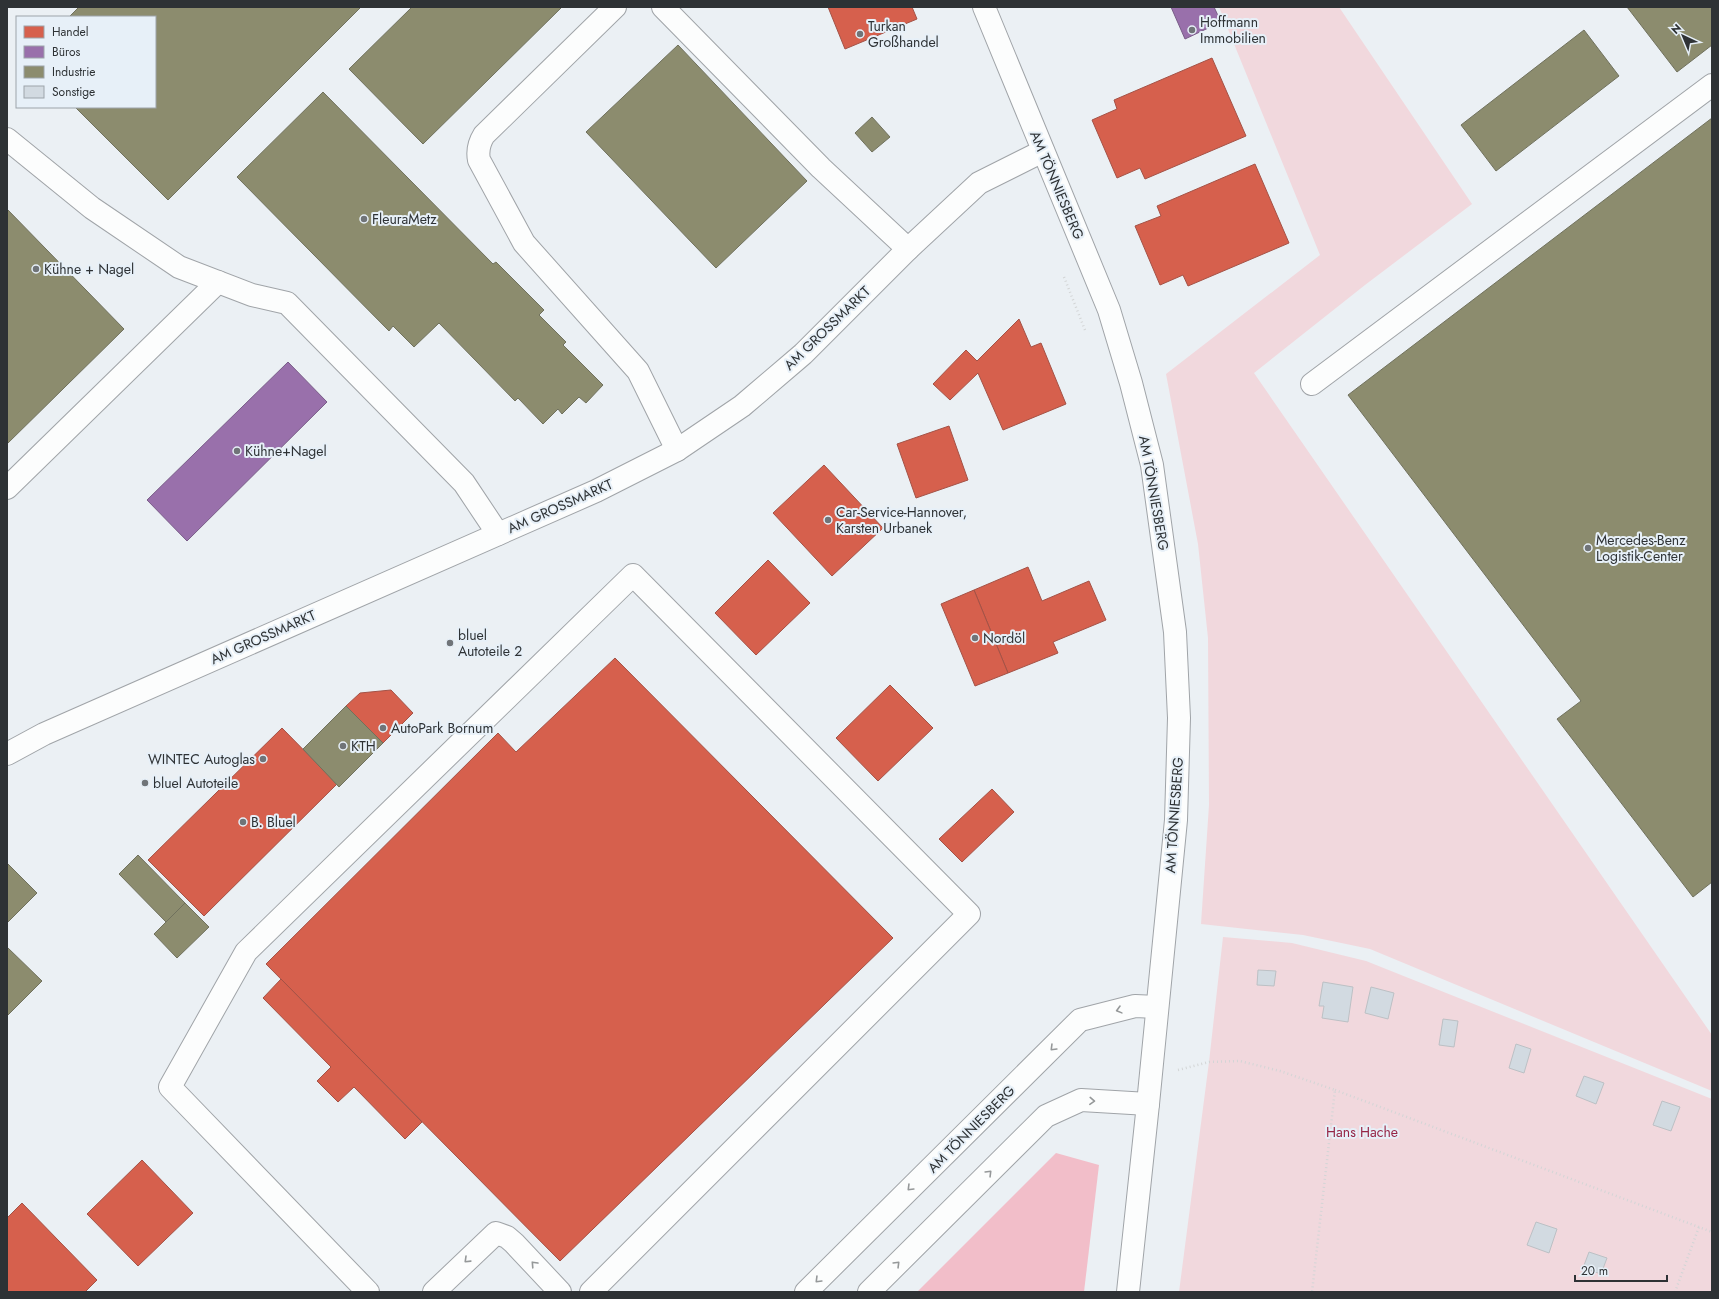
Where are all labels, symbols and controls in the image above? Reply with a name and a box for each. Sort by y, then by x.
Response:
place label: Hoffmann Immobilien [1200,12,1266,48]
legend [16,16,156,108]
place label: Turkan Großhandel [868,16,939,52]
north arrow [1663,16,1703,56]
text: N [1667,20,1685,38]
text: Handel [52,23,88,41]
marker: Hoffmann Immobilien [1187,25,1197,35]
marker: Turkan Großhandel [855,29,865,39]
text: Büros [52,43,80,61]
text: Industrie [52,63,96,81]
text: Sonstige [52,83,95,101]
street label: AM TÖNNIESBERG [1025,128,1089,243]
place label: FleuraMetz [372,209,437,229]
marker: FleuraMetz [359,214,369,224]
place label: Kühne + Nagel [44,259,134,279]
marker: Kühne + Nagel [31,264,41,274]
street label: AM GROSSMARKT [779,281,875,374]
street label: AM TÖNNIESBERG [1134,434,1174,552]
place label: Kühne+Nagel [245,441,327,461]
marker: Kühne+Nagel [232,446,242,456]
street label: AM GROSSMARKT [504,474,616,538]
place label: Car-Service-Hannover, Karsten Urbanek [836,502,967,538]
marker: Car-Service-Hannover, Karsten Urbanek [823,515,833,525]
place label: Mercedes-Benz Logistik-Center [1596,530,1686,566]
marker: Mercedes-Benz Logistik-Center [1583,543,1593,553]
street label: AM GROSSMARKT [207,605,319,669]
place label: bluel Autoteile 2 [458,625,522,661]
place label: Nordöl [983,628,1025,648]
marker: Nordöl [970,633,980,643]
marker: bluel Autoteile 2 [445,638,455,648]
place label: AutoPark Bornum [391,718,493,738]
marker: AutoPark Bornum [378,723,388,733]
place label: KTH [351,736,376,756]
marker: KTH [338,741,348,751]
place label: WINTEC Autoglas [148,749,255,769]
marker: WINTEC Autoglas [258,754,268,764]
street label: AM TÖNNIESBERG [1160,756,1188,874]
place label: bluel Autoteile [153,773,238,793]
marker: bluel Autoteile [140,778,150,788]
place label: B. Bluel [251,812,296,832]
marker: B. Bluel [238,817,248,827]
one-way arrow [1116,1005,1123,1014]
one-way arrow [1050,1043,1058,1051]
street label: AM TÖNNIESBERG [923,1081,1019,1177]
one-way arrow [1089,1097,1095,1105]
park label: Hans Hache [1326,1122,1398,1142]
one-way arrow [984,1170,992,1177]
one-way arrow [907,1183,915,1191]
one-way arrow [464,1255,472,1263]
scale bar [1575,1257,1667,1283]
one-way arrow [531,1261,538,1268]
one-way arrow [892,1261,900,1269]
text: 20 m [1581,1262,1608,1280]
one-way arrow [815,1275,823,1283]

